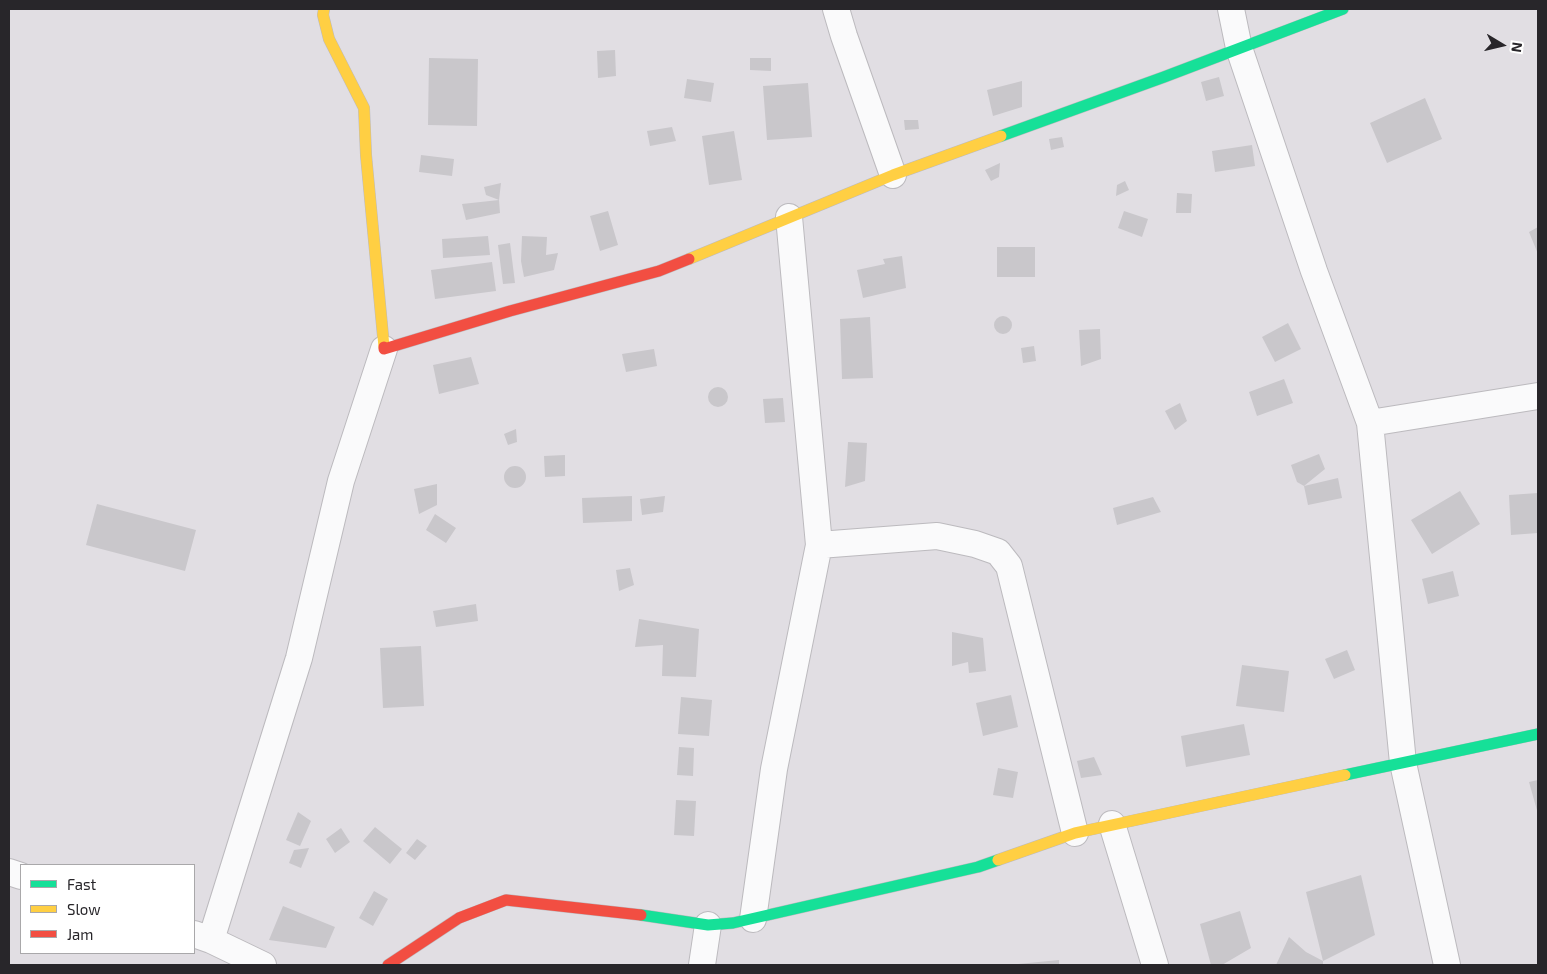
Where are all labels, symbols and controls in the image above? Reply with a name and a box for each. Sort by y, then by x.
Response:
north arrow [1477,20,1527,70]
text: N [1508,41,1526,54]
legend [20,864,195,954]
text: Fast [67,875,96,893]
text: Slow [67,900,101,918]
text: Jam [67,925,93,943]

